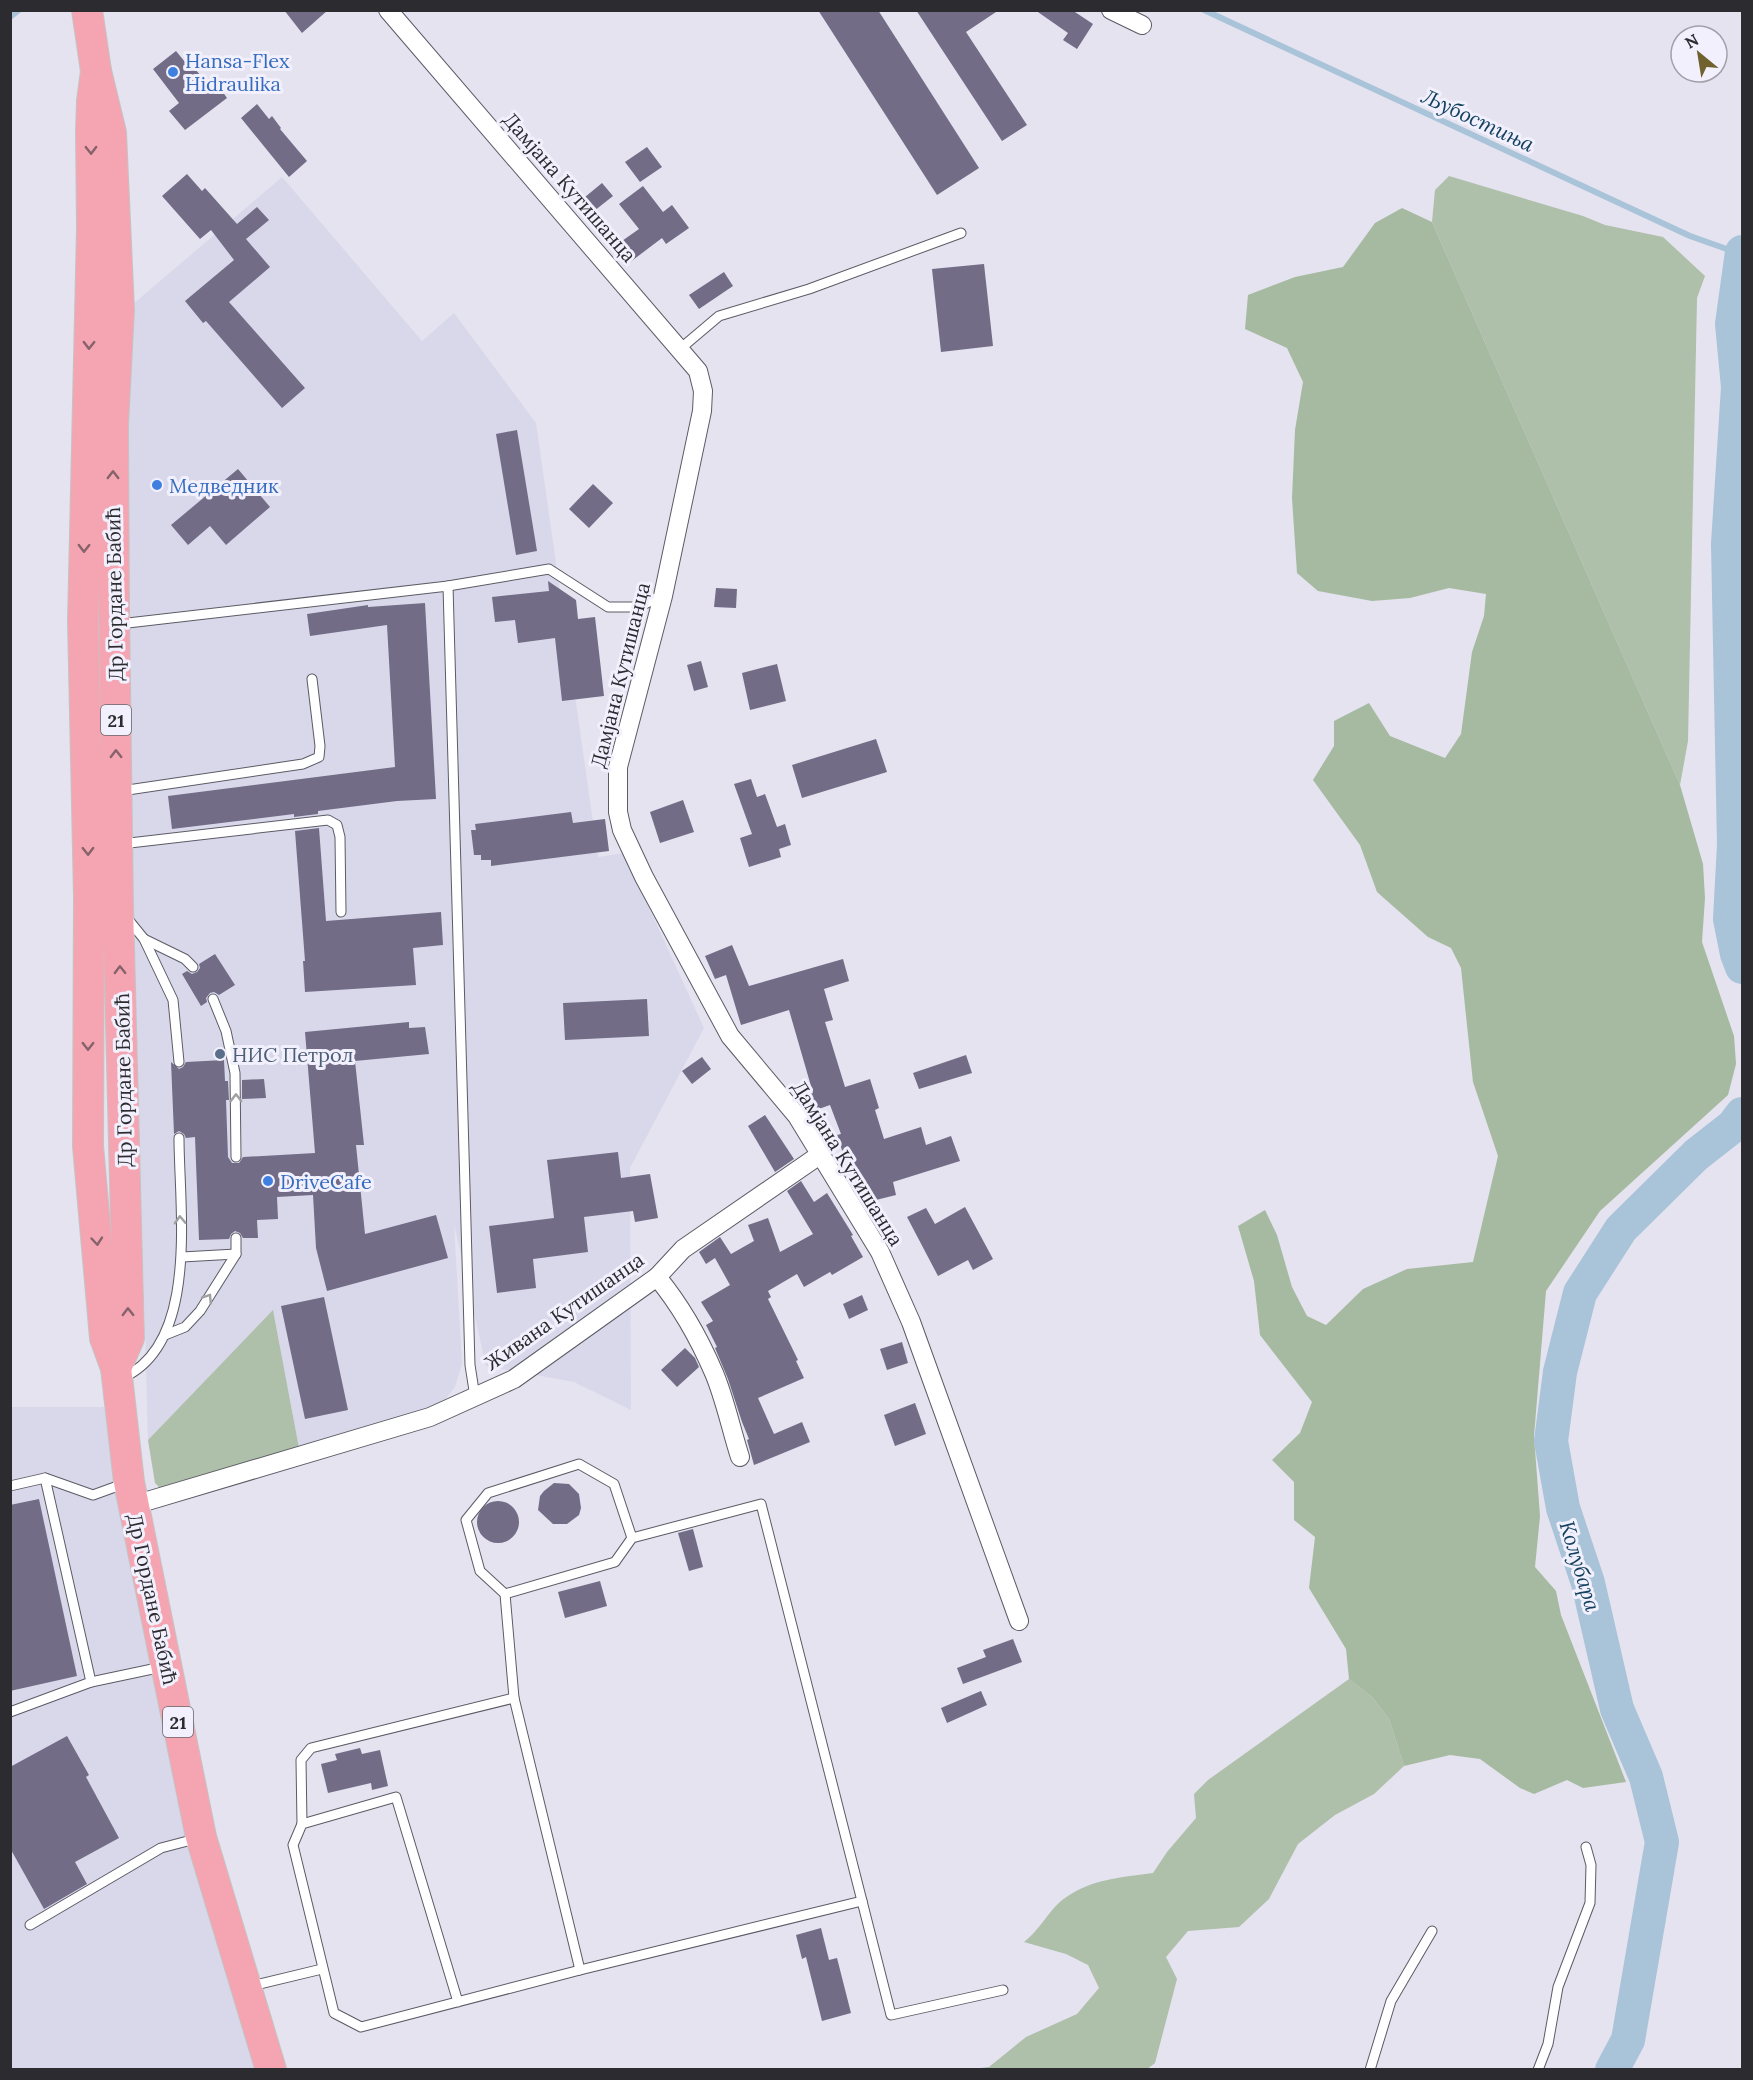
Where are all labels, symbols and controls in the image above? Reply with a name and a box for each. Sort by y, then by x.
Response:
north arrow [1669,24,1729,84]
text: N [1681,29,1702,53]
place label: Hansa-Flex Hidraulika [185,48,290,96]
marker: Hansa-Flex Hidraulika [166,65,180,79]
water label: Љубостиња [1417,82,1539,158]
street label: Дамјана Кутишанца [498,107,642,267]
one-way arrow [85,145,97,154]
one-way arrow [83,340,95,349]
one-way arrow [107,471,119,480]
place label: Медведник [169,473,279,498]
marker: Медведник [150,478,164,492]
street label: Др Гордане Бабић [100,507,128,681]
one-way arrow [78,543,90,552]
street label: Дамјана Кутишанца [585,580,655,770]
road number: 21 [101,705,131,735]
one-way arrow [110,750,122,759]
one-way arrow [81,847,94,856]
one-way arrow [114,966,126,975]
street label: Др Гордане Бабић [109,993,137,1167]
one-way arrow [82,1041,95,1050]
place label: НИС Петрол [232,1042,353,1067]
marker: НИС Петрол [213,1047,227,1061]
street label: Дамјана Кутишанца [787,1076,909,1250]
one-way arrow [229,1094,242,1103]
place label: DriveCafe [280,1169,372,1194]
marker: DriveCafe [261,1174,275,1188]
one-way arrow [174,1215,187,1224]
one-way arrow [90,1236,103,1245]
street label: Живана Кутишанца [480,1247,648,1375]
one-way arrow [201,1294,213,1304]
one-way arrow [122,1308,135,1317]
street label: Др Гордане Бабић [123,1511,183,1687]
water label: Колубара [1554,1518,1607,1615]
road number: 21 [163,1707,193,1737]

